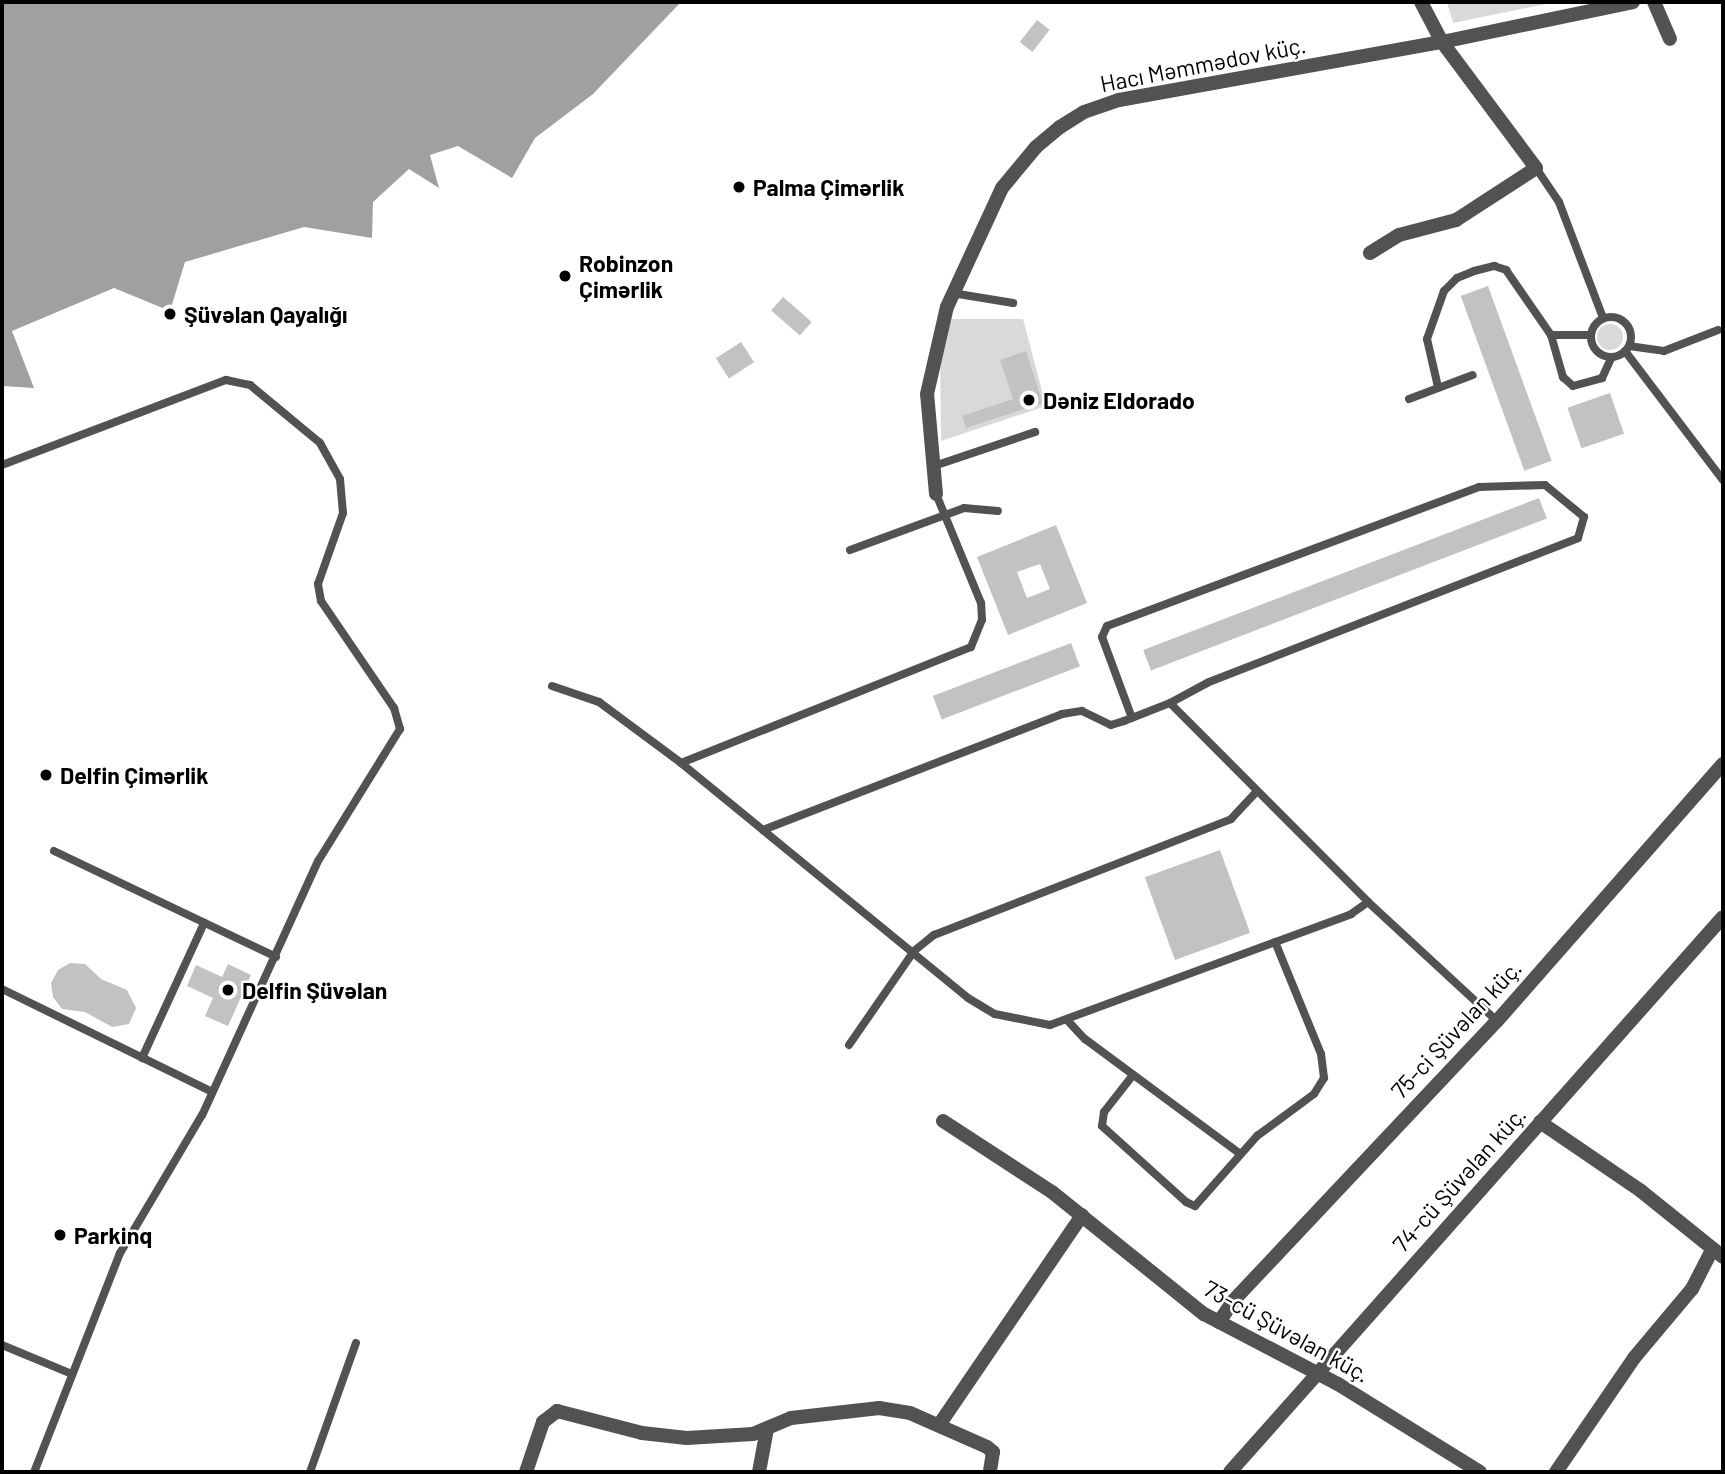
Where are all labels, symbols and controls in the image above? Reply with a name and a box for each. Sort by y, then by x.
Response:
street label: Hacı Məmmədov küç. [1098,31,1308,97]
place label: Palma Çimərlik [753,173,904,201]
marker: Palma Çimərlik [731,179,747,195]
place label: Robinzon Çimərlik [579,249,673,303]
marker: Robinzon Çimərlik [557,268,573,284]
place label: Şüvəlan Qayalığı [184,300,347,328]
marker: Şüvəlan Qayalığı [162,306,178,322]
place label: Dəniz Eldorado [1043,386,1195,414]
marker: Dəniz Eldorado [1021,392,1037,408]
place label: Delfin Çimərlik [60,761,208,789]
marker: Delfin Çimərlik [38,767,54,783]
street label: 75-ci Şüvəlan küç. [1385,954,1527,1104]
place label: Delfin Şüvəlan [242,976,387,1004]
marker: Delfin Şüvəlan [220,982,236,998]
street label: 74-cü Şüvəlan küç. [1386,1101,1532,1257]
place label: Parkinq [74,1221,152,1249]
marker: Parkinq [52,1227,68,1243]
street label: 73-cü Şüvəlan küç. [1199,1274,1375,1388]

